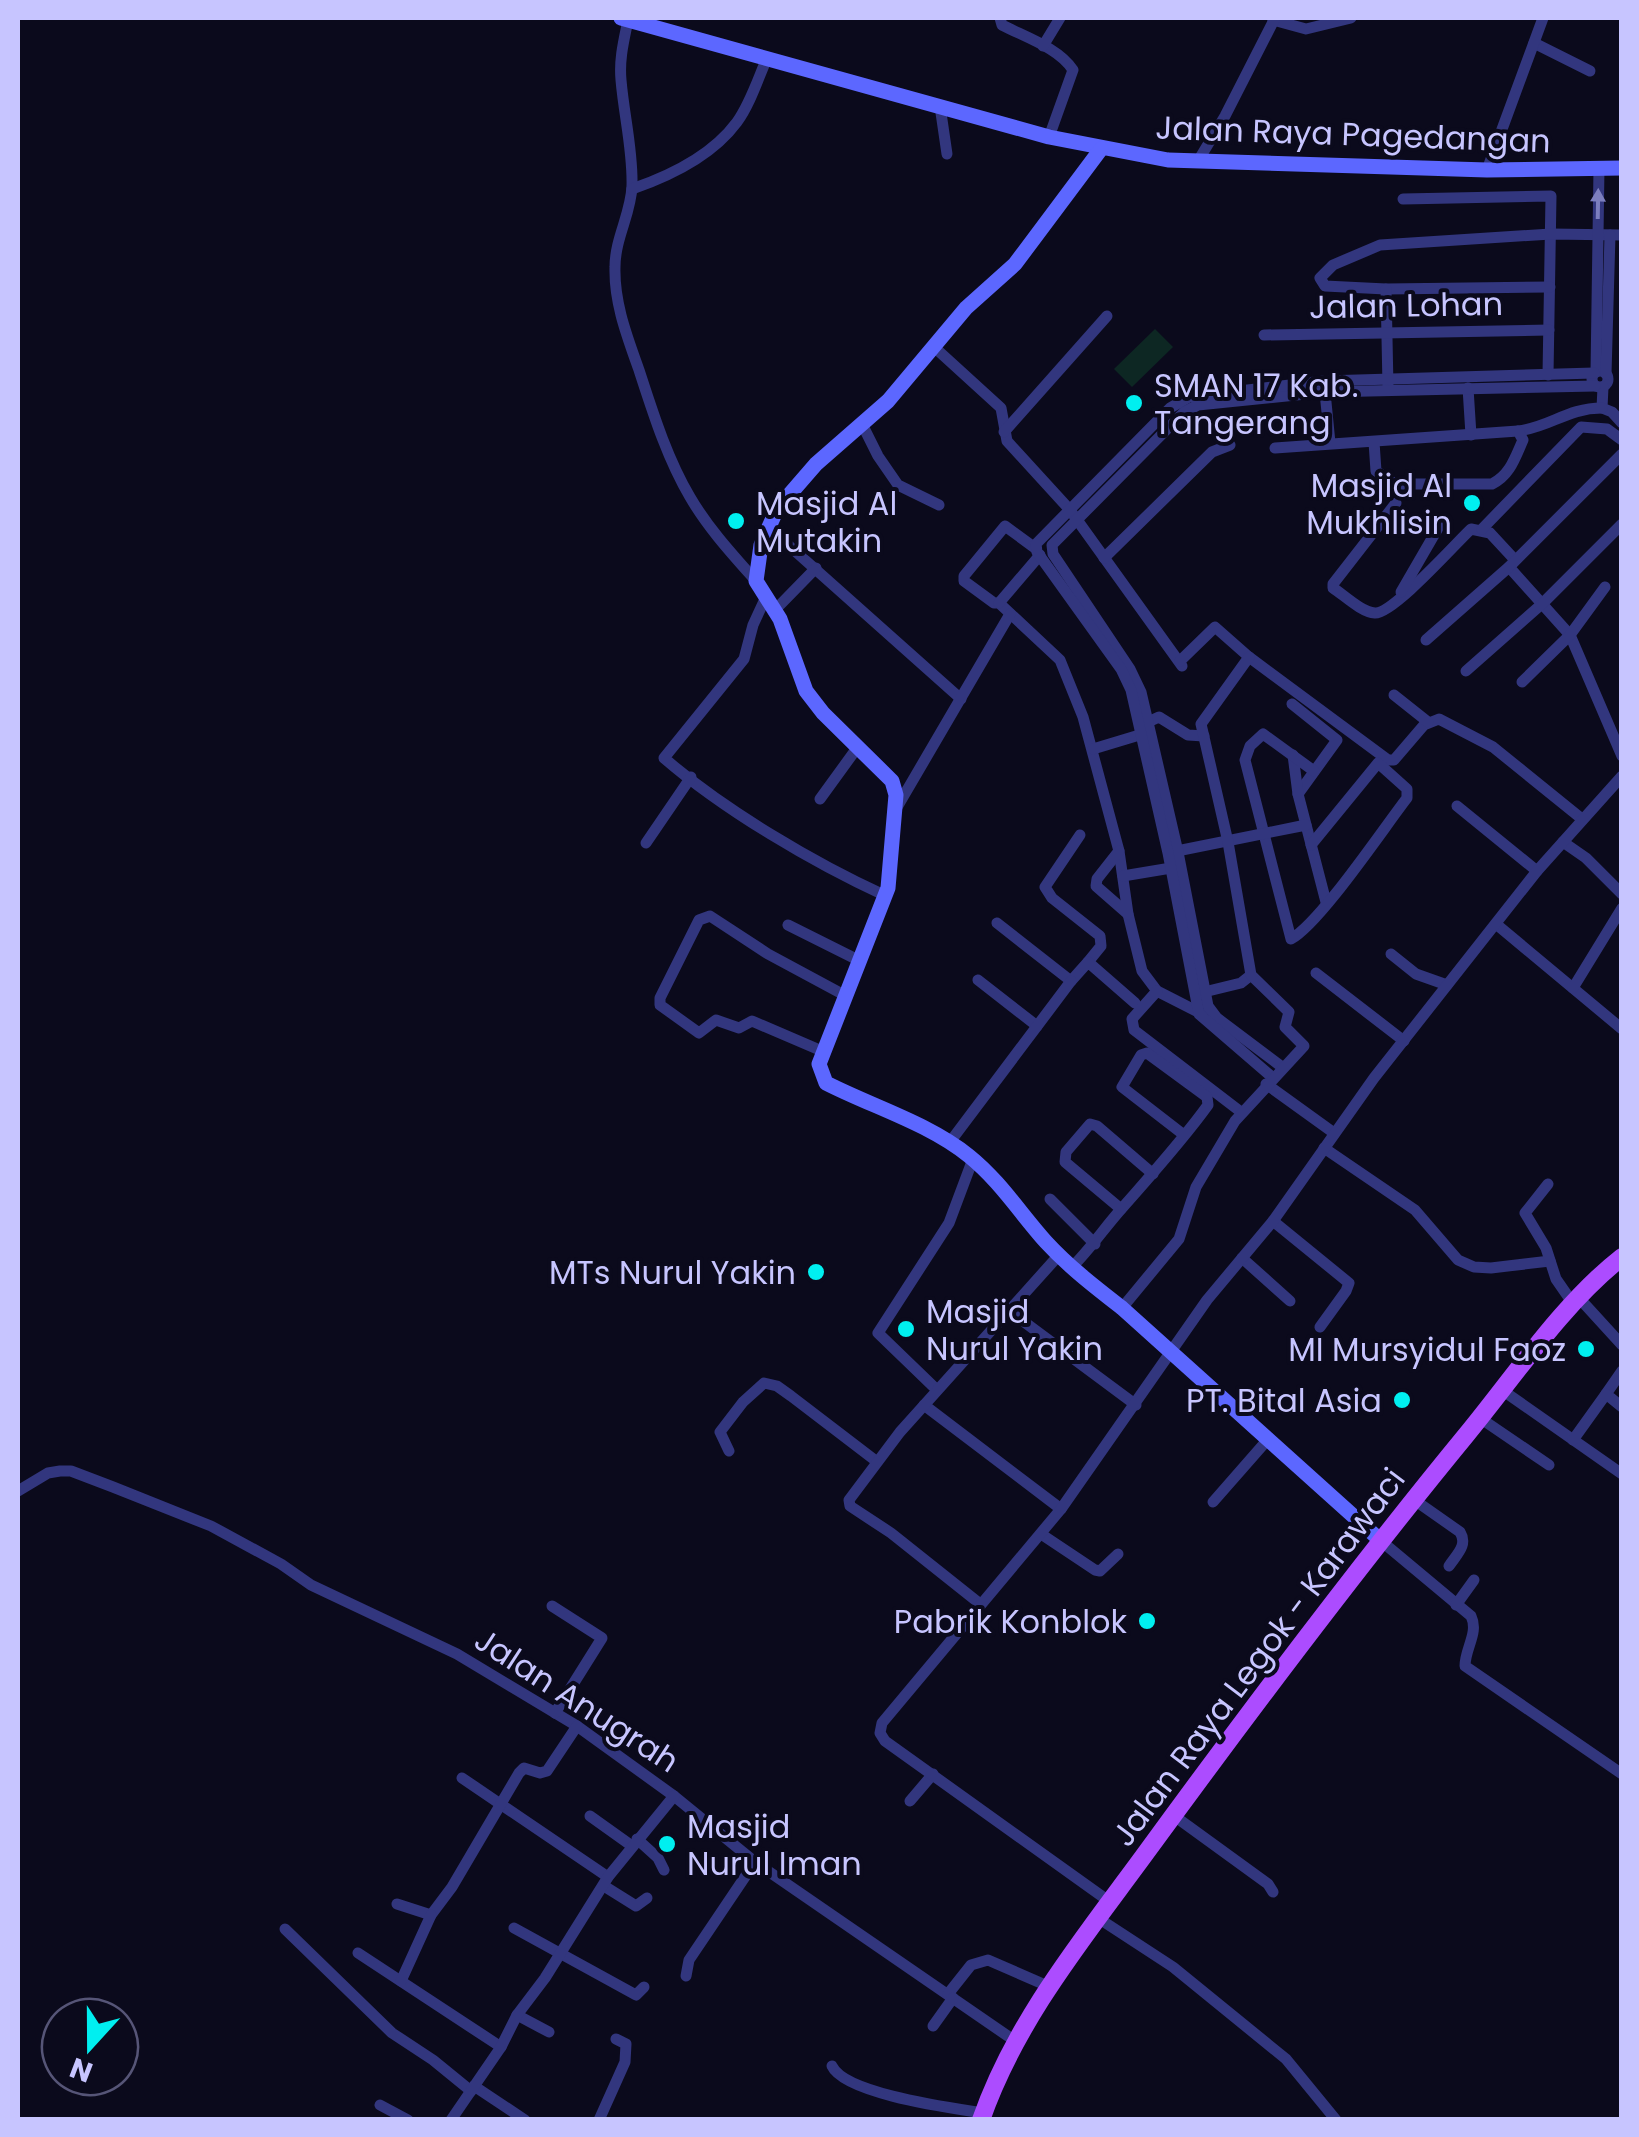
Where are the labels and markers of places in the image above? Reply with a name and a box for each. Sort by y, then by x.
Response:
place label: SMAN 17 Kab. Tangerang [1154,363,1358,445]
marker: SMAN 17 Kab. Tangerang [1123,392,1145,414]
place label: Masjid Al Mukhlisin [1306,463,1452,545]
place label: Masjid Al Mutakin [756,481,897,563]
marker: Masjid Al Mukhlisin [1461,492,1483,514]
marker: Masjid Al Mutakin [725,510,747,532]
place label: MTs Nurul Yakin [549,1250,796,1295]
marker: MTs Nurul Yakin [805,1261,827,1283]
place label: Masjid Nurul Yakin [926,1289,1103,1371]
marker: Masjid Nurul Yakin [895,1318,917,1340]
place label: MI Mursyidul Faoz [1288,1327,1566,1372]
marker: MI Mursyidul Faoz [1575,1338,1597,1360]
place label: PT. Bital Asia [1186,1378,1382,1423]
marker: PT. Bital Asia [1391,1389,1413,1411]
place label: Pabrik Konblok [894,1599,1128,1644]
marker: Pabrik Konblok [1136,1610,1158,1632]
place label: Masjid Nurul Iman [687,1804,862,1886]
marker: Masjid Nurul Iman [656,1833,678,1855]

